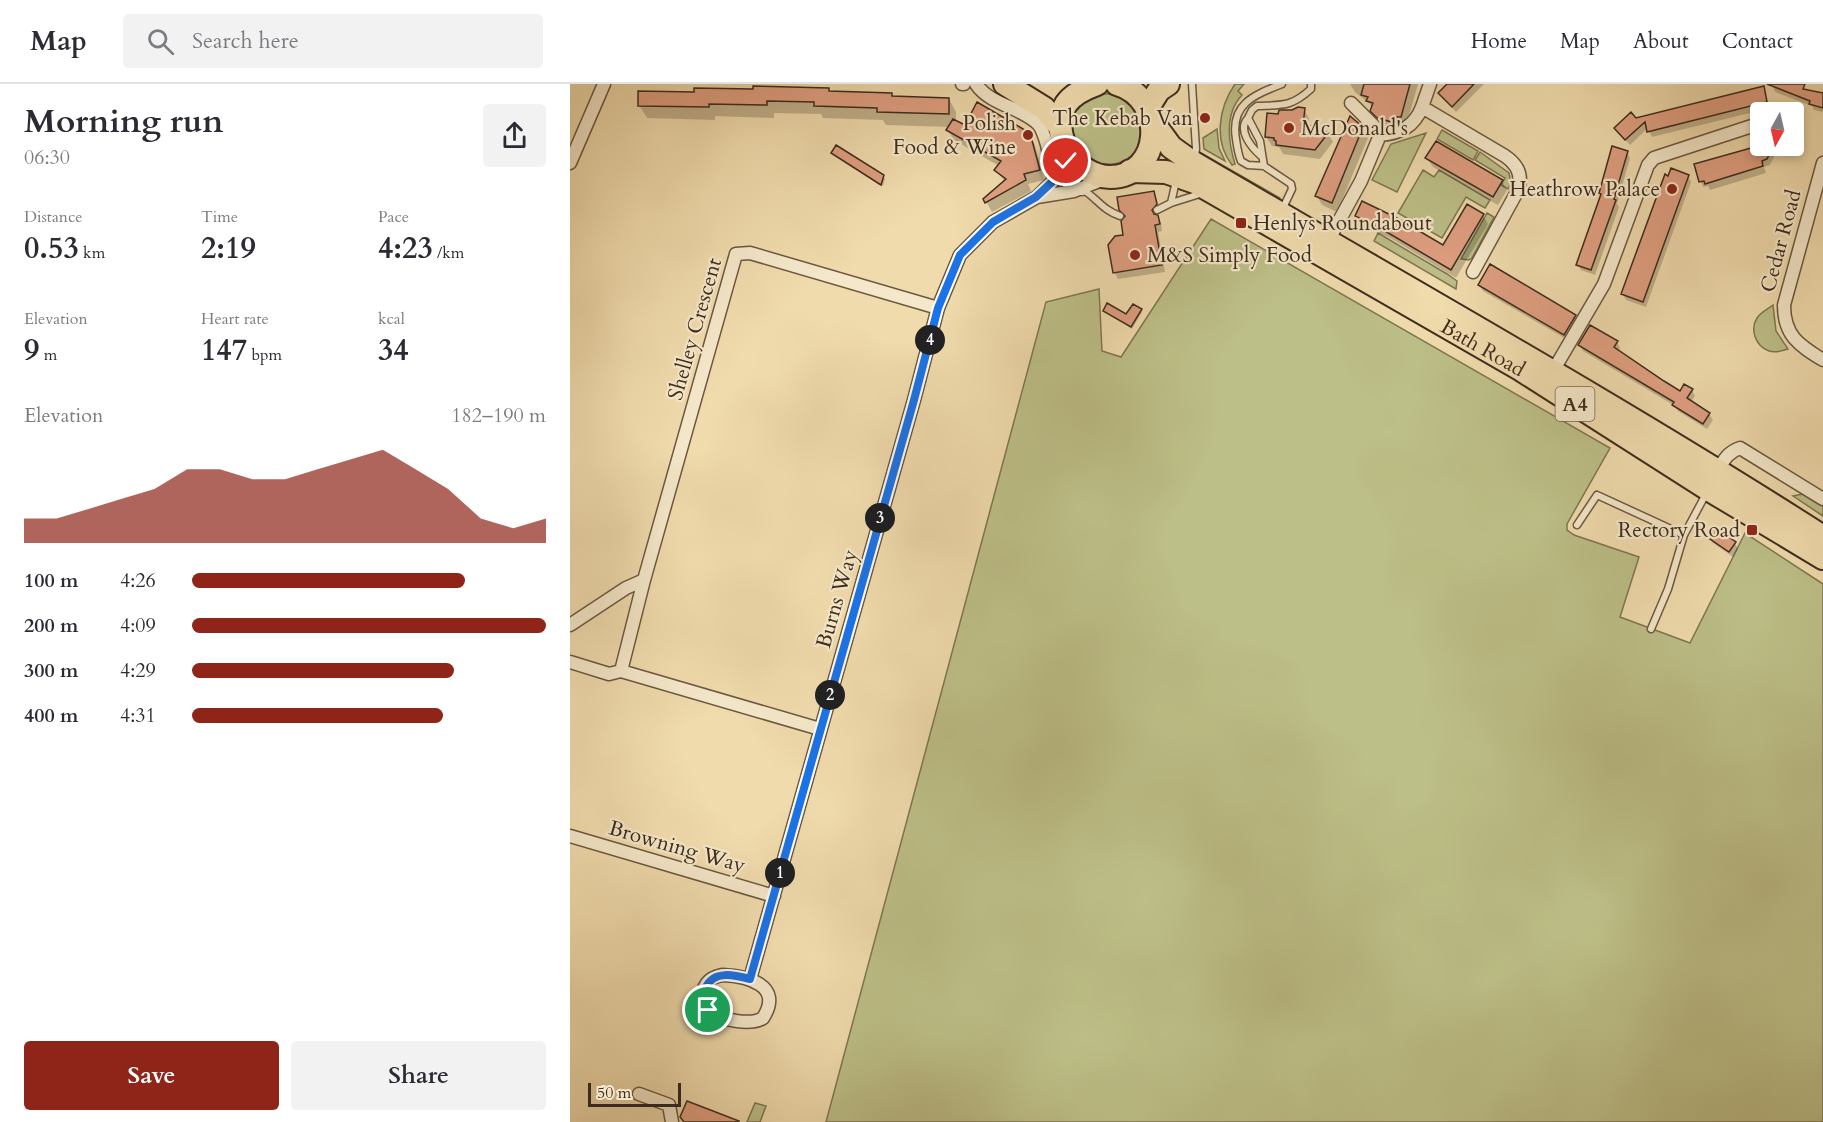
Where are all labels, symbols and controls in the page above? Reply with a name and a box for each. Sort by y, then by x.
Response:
search box [123,14,543,68]
text: Map [30,22,87,60]
icon: search [144,25,177,58]
text: Search here [192,26,299,56]
text: Home [1471,27,1527,56]
text: Map [1560,27,1600,56]
text: About [1633,27,1689,56]
text: Contact [1722,27,1793,56]
text: Morning run [24,99,224,144]
north arrow [1750,102,1804,156]
map controls [1750,102,1804,156]
button: share [483,104,546,167]
place label: The Kebab Van [1052,104,1193,133]
place label: Polish Food & Wine [893,109,1016,162]
marker: The Kebab Van [1198,111,1212,125]
place label: McDonald's [1301,114,1408,143]
marker: McDonald's [1282,121,1296,135]
marker: Polish Food & Wine [1021,128,1035,142]
pin [1040,135,1091,186]
text: 06:30 [24,144,70,171]
icon: check [1049,144,1082,177]
place label: Heathrow Palace [1509,175,1660,204]
marker: Heathrow Palace [1665,182,1679,196]
street label: Cedar Road [1753,186,1809,296]
text: Distance [24,206,82,228]
text: Time [201,206,238,228]
text: Pace [378,206,409,228]
place label: Henlys Roundabout [1253,209,1432,238]
marker: Henlys Roundabout [1234,216,1248,230]
text: 0.53 [24,228,79,269]
text: 2:19 [201,228,256,269]
text: 4:23 [378,228,433,269]
place label: M&S Simply Food [1147,241,1312,270]
text: km [79,242,105,264]
text: /km [433,242,464,264]
marker: M&S Simply Food [1128,248,1142,262]
street label: Shelley Crescent [661,254,729,403]
text: Elevation [24,308,88,330]
text: Heart rate [201,308,269,330]
text: kcal [378,308,405,330]
street label: Bath Road [1435,312,1531,384]
pin: 4 [915,325,945,355]
text: 4 [926,329,934,351]
text: 9 [24,330,39,371]
text: 147 [201,330,247,371]
text: 34 [378,330,409,371]
text: m [39,344,57,366]
text: bpm [247,344,282,366]
road number: A4 [1556,387,1594,421]
text: Elevation [24,402,103,429]
text: 182–190 m [451,402,546,429]
pin: 3 [865,503,895,533]
text: 3 [876,507,884,529]
place label: Rectory Road [1618,516,1740,545]
marker: Rectory Road [1745,523,1759,537]
street label: Burns Way [809,546,865,652]
text: 100 m [24,567,79,594]
text: 4:26 [120,567,156,594]
text: 200 m [24,612,79,639]
text: 4:09 [120,612,156,639]
text: 300 m [24,657,79,684]
text: 4:29 [120,657,156,684]
pin: 2 [815,680,845,710]
text: 2 [826,684,834,706]
text: 400 m [24,702,79,729]
text: 4:31 [120,702,156,729]
street label: Browning Way [605,814,749,880]
pin: 1 [765,858,795,888]
text: 1 [776,862,784,884]
pin [682,984,733,1035]
icon: arrive [691,993,724,1026]
button: Save [24,1041,279,1110]
button: Share [291,1041,546,1110]
scale bar [588,1080,681,1108]
text: 50 m [597,1082,631,1104]

